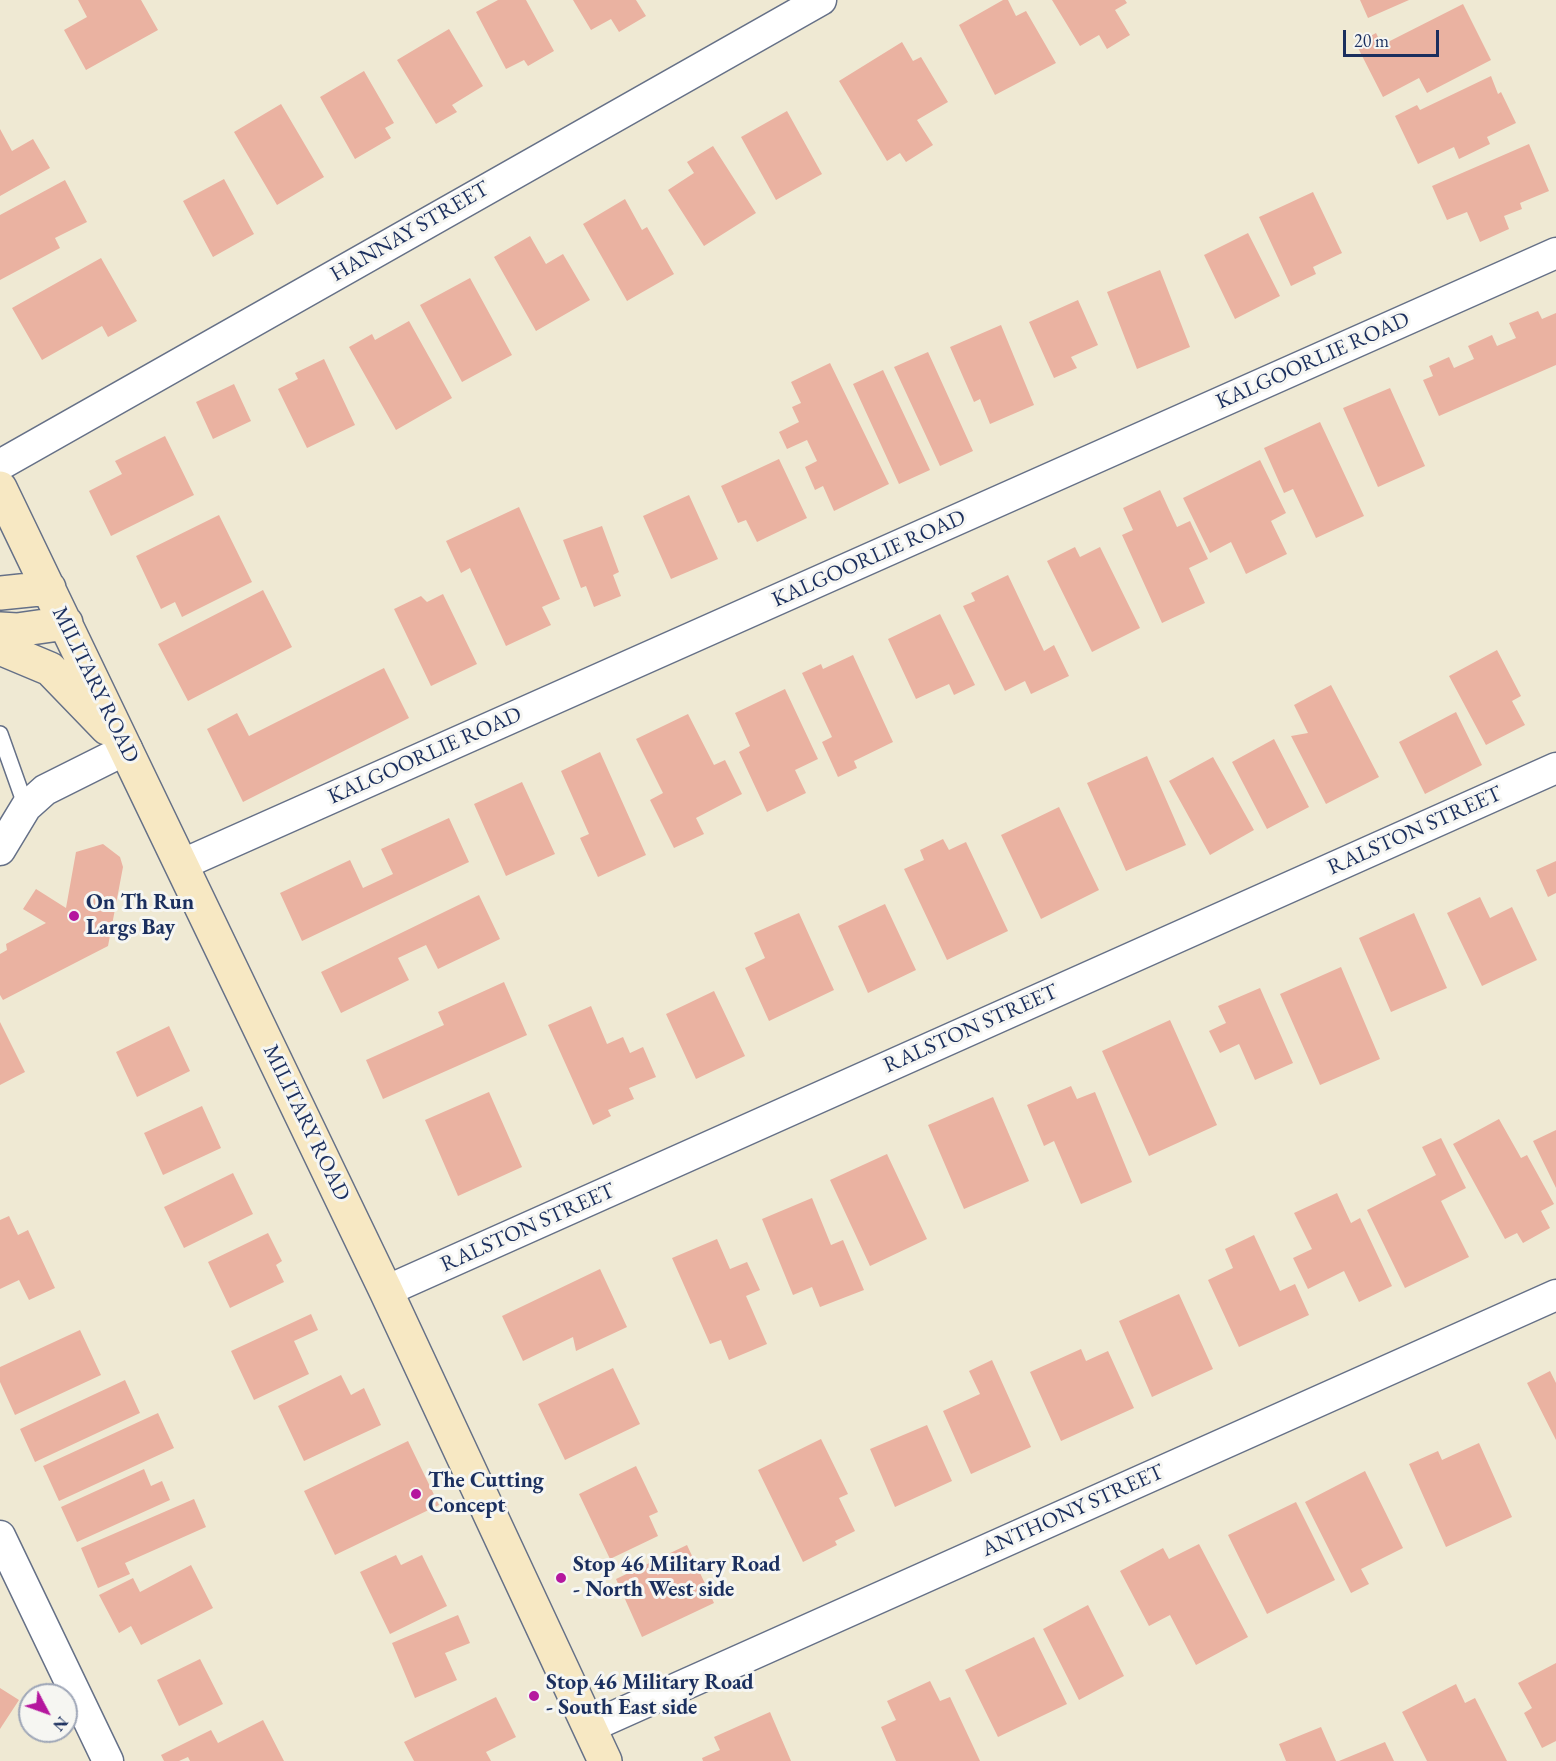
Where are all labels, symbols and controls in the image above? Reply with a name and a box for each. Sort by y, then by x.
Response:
scale bar [1346,18,1442,56]
text: 20 m [1354,29,1389,52]
street label: HANNAY STREET [326,176,494,288]
street label: KALGOORLIE ROAD [1212,306,1414,416]
street label: KALGOORLIE ROAD [768,504,970,614]
street label: MILITARY ROAD [46,603,144,767]
street label: KALGOORLIE ROAD [324,701,526,811]
street label: RALSTON STREET [1324,781,1506,881]
place label: On Th Run Largs Bay [86,890,194,942]
marker: On Th Run Largs Bay [67,909,81,923]
street label: RALSTON STREET [880,979,1062,1079]
street label: MILITARY ROAD [257,1041,355,1205]
street label: RALSTON STREET [437,1178,619,1278]
street label: ANTHONY STREET [978,1459,1168,1563]
place label: The Cutting Concept [428,1468,544,1520]
marker: The Cutting Concept [409,1487,423,1501]
place label: Stop 46 Military Road - North West side [573,1552,781,1604]
marker: Stop 46 Military Road - North West side [554,1571,568,1585]
place label: Stop 46 Military Road - South East side [546,1670,754,1722]
north arrow [18,1683,78,1743]
marker: Stop 46 Military Road - South East side [527,1689,541,1703]
text: N [48,1712,73,1736]

